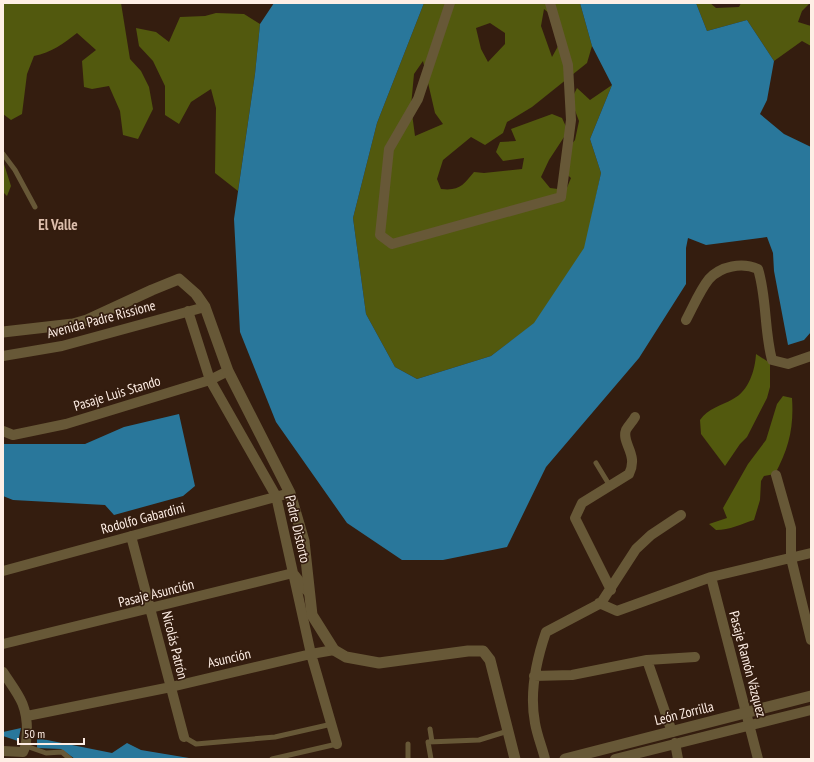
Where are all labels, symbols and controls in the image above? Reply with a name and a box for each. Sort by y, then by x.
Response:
district label: El Valle [38,215,78,234]
street label: Avenida Padre Rissione [45,296,157,342]
street label: Pasaje Luis Stando [71,371,163,415]
street label: Padre Distorto [281,493,315,565]
street label: Rodolfo Gabardini [99,498,187,538]
street label: Pasaje Asunción [116,575,196,611]
street label: Nicolás Patrón [158,609,192,681]
street label: Pasaje Ramón Vázquez [725,609,771,719]
street label: Asunción [206,644,252,672]
street label: León Zorrilla [653,697,715,729]
scale bar [18,720,84,746]
text: 50 m [24,726,45,741]

